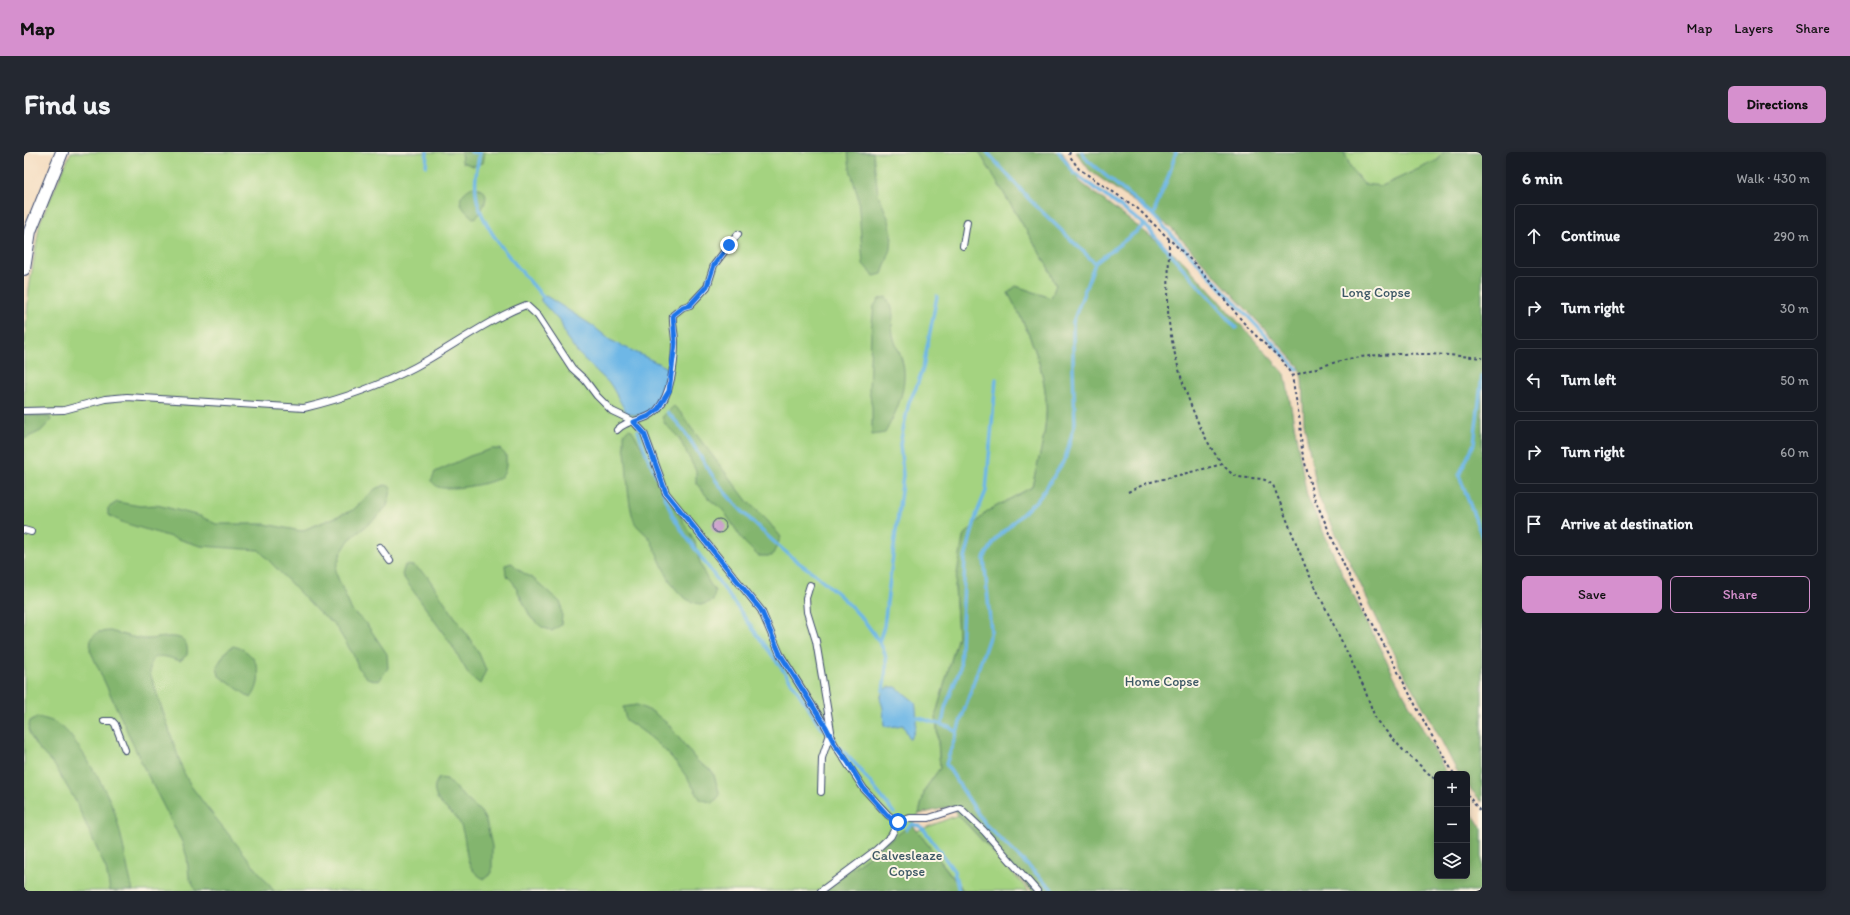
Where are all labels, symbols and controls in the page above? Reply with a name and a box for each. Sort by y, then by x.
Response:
text: Map [20,17,55,40]
text: Map [1687,20,1712,37]
text: Layers [1734,20,1773,37]
text: Share [1795,20,1830,37]
button: Directions [1728,86,1826,123]
text: Find us [24,87,111,121]
text: 6 min [1522,168,1563,188]
text: Walk · 430 m [1737,171,1810,186]
icon: ahead [1523,225,1545,247]
text: Continue [1561,227,1620,245]
text: 290 m [1773,229,1809,244]
route end [720,236,738,254]
park label: Long Copse [1342,284,1411,301]
icon: right [1523,297,1545,319]
text: Turn right [1561,299,1625,317]
text: 30 m [1780,301,1809,316]
icon: left [1523,369,1545,391]
text: Turn left [1561,371,1616,389]
text: 50 m [1780,373,1809,388]
icon: right [1523,441,1545,463]
text: Turn right [1561,443,1625,461]
text: 60 m [1780,445,1809,460]
icon: arrive [1523,513,1545,535]
text: Arrive at destination [1561,515,1693,533]
button: Save [1522,576,1662,613]
button: Share [1670,576,1810,613]
park label: Home Copse [1125,673,1200,690]
map controls [1434,771,1470,879]
button: + [1434,771,1470,807]
button: − [1434,807,1470,843]
route start [889,813,907,831]
button: layers [1434,843,1470,879]
park label: Calvesleaze Copse [872,847,943,880]

